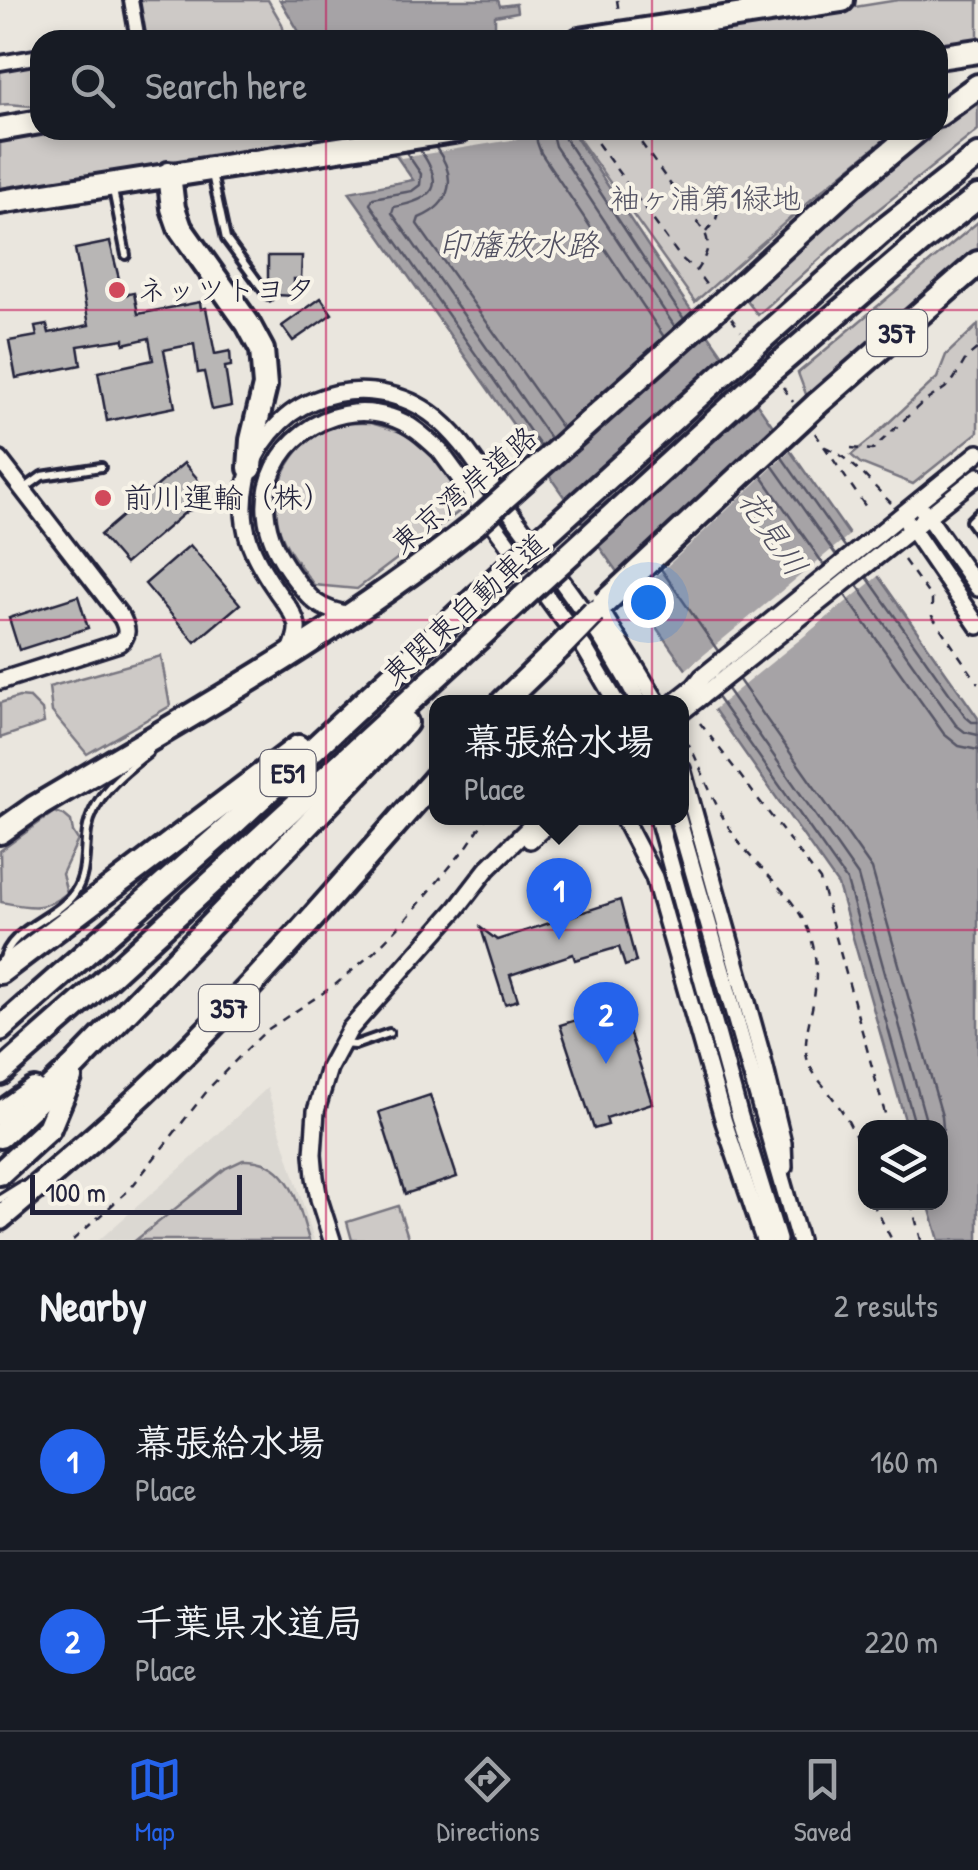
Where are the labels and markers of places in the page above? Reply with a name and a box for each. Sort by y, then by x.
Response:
place label: ネッツトヨタ [137,269,316,309]
marker: ネッツトヨタ [106,279,128,301]
place label: 前川運輸（株） [123,477,333,517]
marker: 前川運輸（株） [92,487,114,509]
pin: 1 [526,858,592,940]
pin: 2 [574,982,638,1064]

